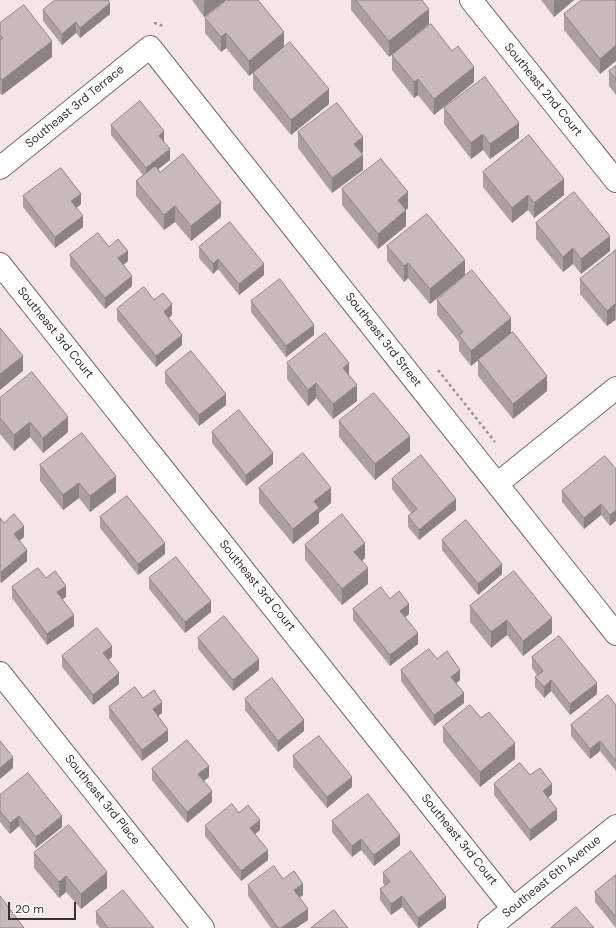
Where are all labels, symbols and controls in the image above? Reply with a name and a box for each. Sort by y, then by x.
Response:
street label: Southeast 2nd Court [501,40,585,140]
street label: Southeast 3rd Terrace [23,63,127,151]
street label: Southeast 3rd Court [14,284,96,382]
street label: Southeast 3rd Street [342,290,424,390]
street label: Southeast 3rd Court [216,537,298,635]
street label: Southeast 3rd Place [61,752,143,848]
street label: Southeast 3rd Court [418,791,500,889]
street label: Southeast 6th Avenue [500,833,604,921]
scale bar [10,894,78,920]
text: 20 m [15,901,44,917]

